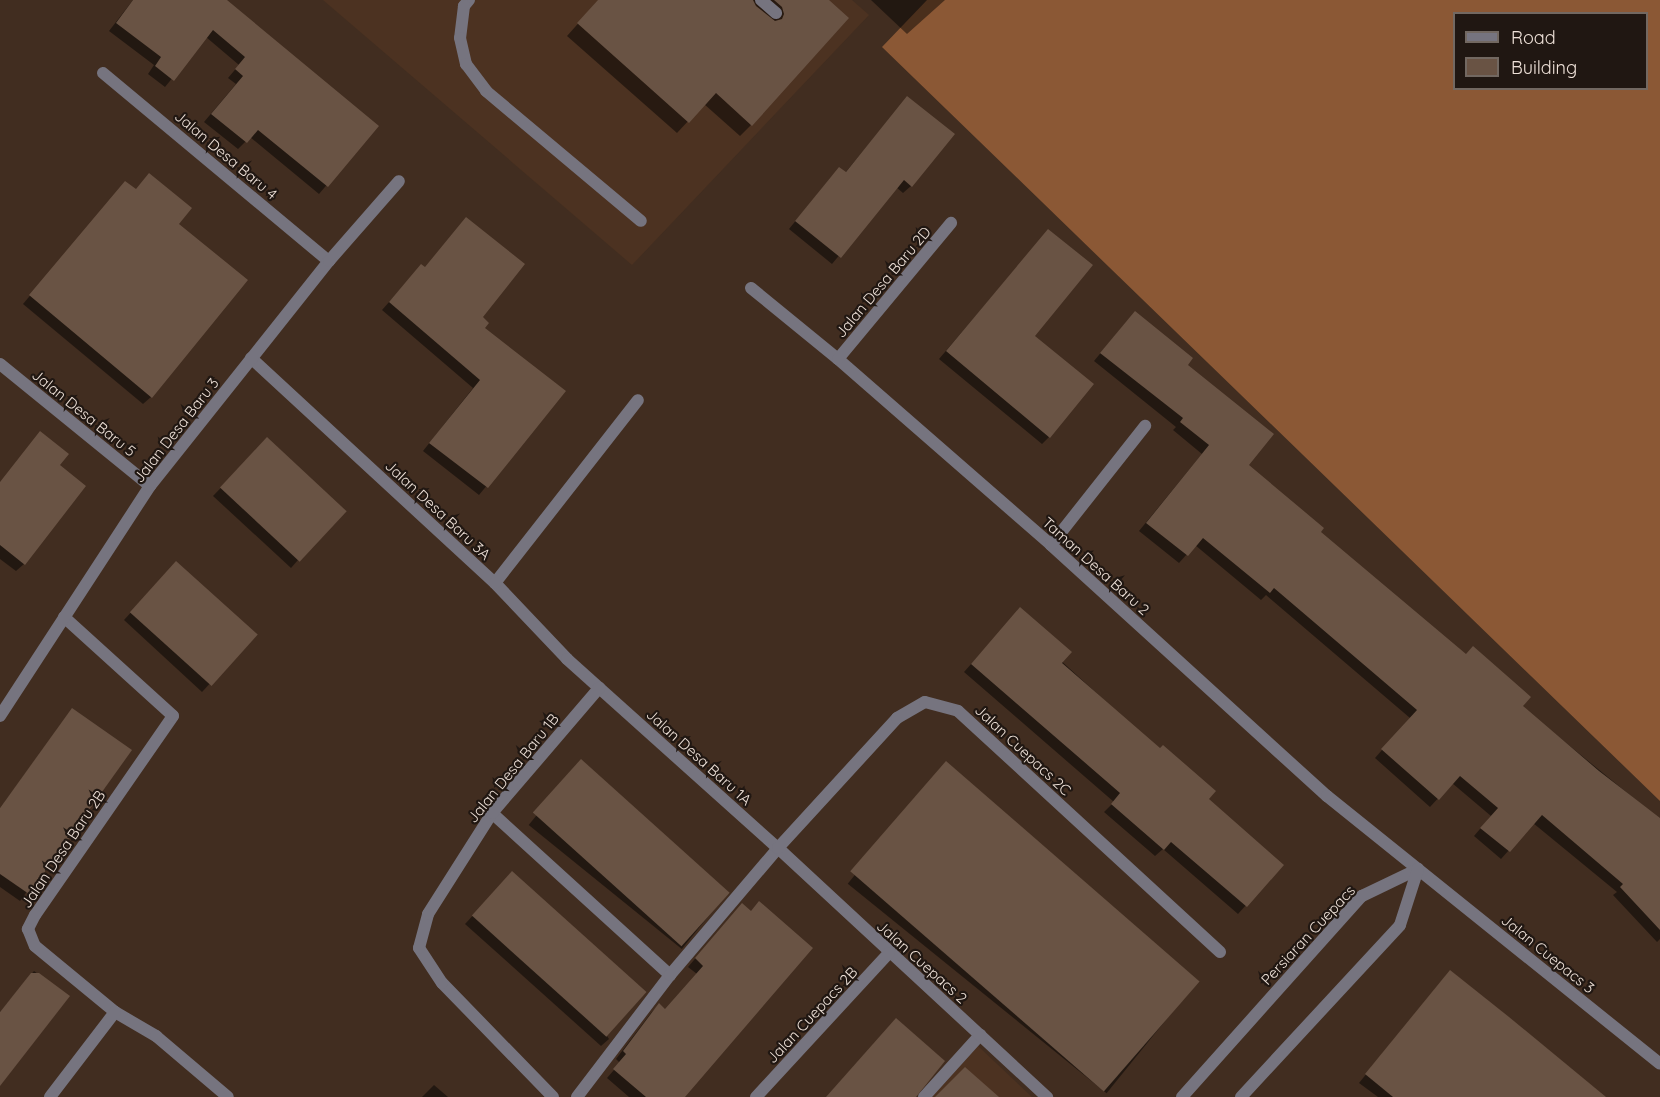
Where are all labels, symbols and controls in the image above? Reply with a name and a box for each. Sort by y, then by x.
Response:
legend [1453,12,1648,90]
text: Road [1511,26,1556,49]
text: Building [1511,56,1577,79]
street label: Jalan Desa Baru 4 [171,107,281,203]
street label: Jalan Desa Baru 2D [831,223,935,341]
street label: Jalan Desa Baru 5 [29,366,139,460]
street label: Jalan Desa Baru 3 [130,374,222,486]
street label: Jalan Desa Baru 3A [382,457,494,563]
street label: Taman Desa Baru 2 [1039,513,1153,619]
street label: Jalan Cuepacs 2C [971,701,1075,799]
street label: Jalan Desa Baru 1A [643,705,755,809]
street label: Jalan Desa Baru 1B [463,710,563,826]
street label: Jalan Desa Baru 2B [17,787,109,911]
street label: Persiaran Cuepacs [1257,881,1359,989]
street label: Jalan Cuepacs 3 [1498,911,1598,997]
street label: Jalan Cuepacs 2 [873,917,971,1007]
street label: Jalan Cuepacs 2B [763,963,861,1067]

